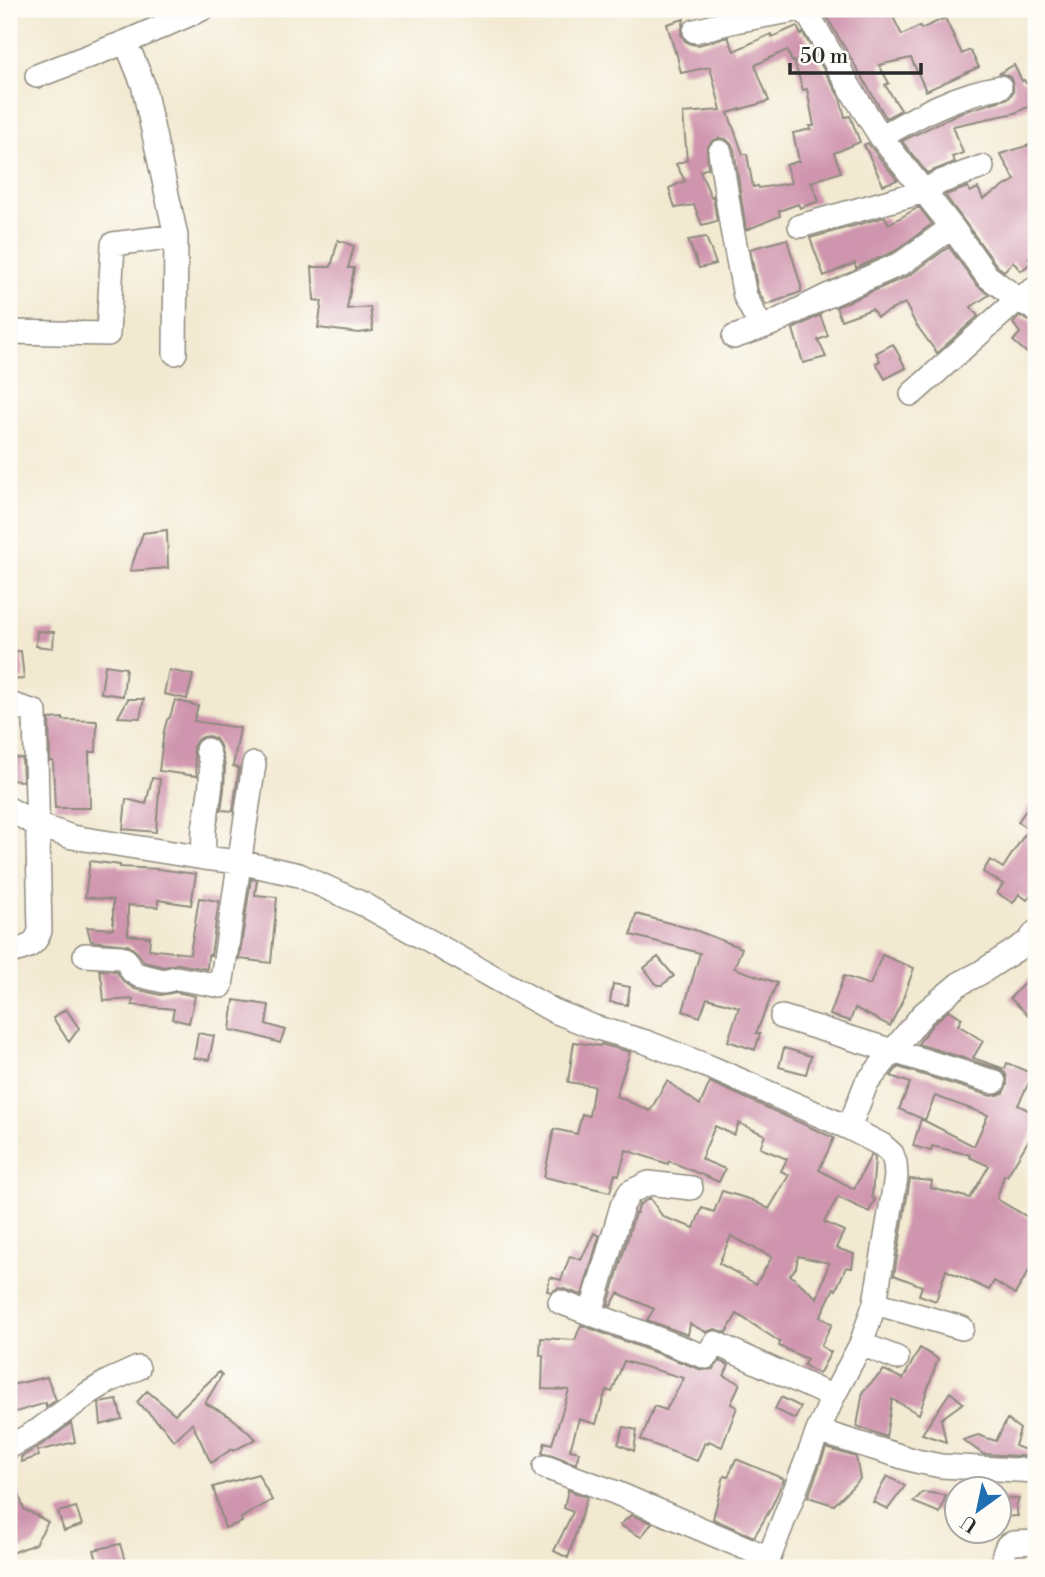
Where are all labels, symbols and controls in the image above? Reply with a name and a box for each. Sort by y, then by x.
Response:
scale bar [790,32,921,76]
text: 50 m [800,44,848,70]
north arrow [944,1476,1014,1546]
text: U [956,1509,982,1537]

